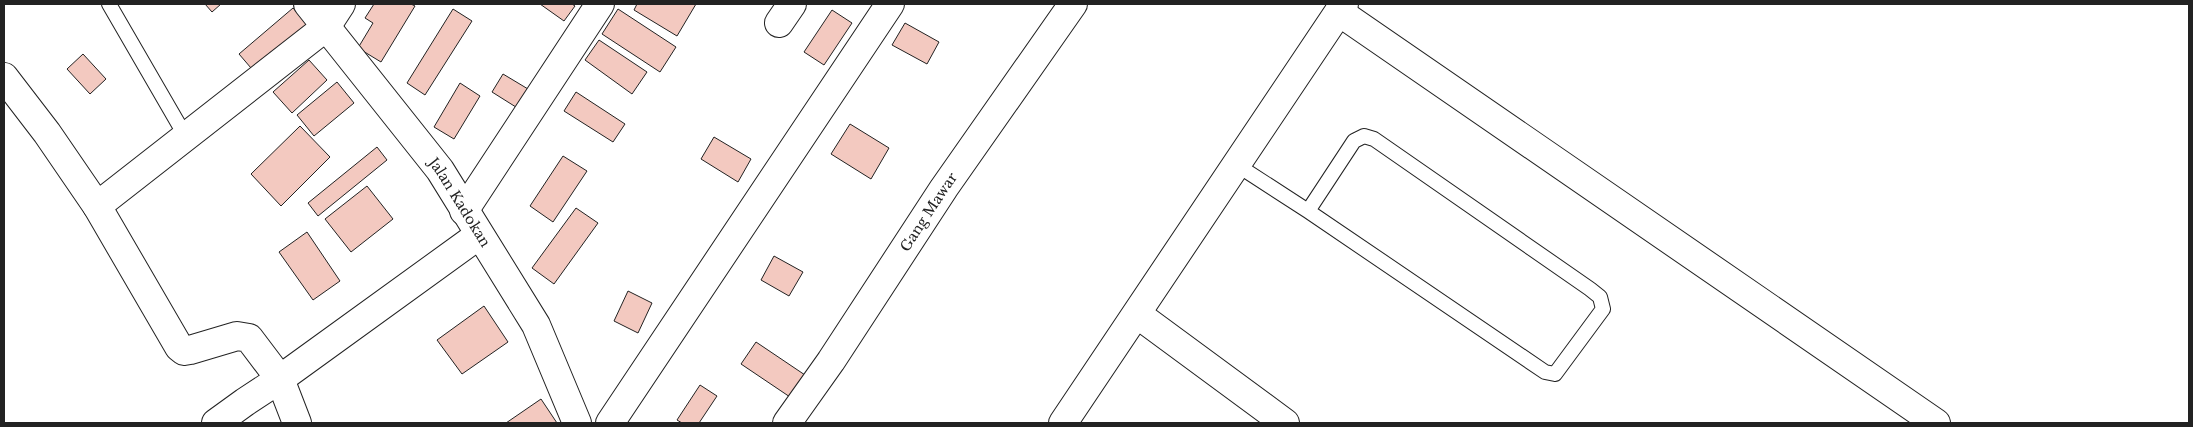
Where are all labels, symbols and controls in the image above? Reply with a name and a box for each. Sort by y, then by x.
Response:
street label: Jalan Kadokan [424,153,495,251]
street label: Gang Mawar [896,169,961,255]

